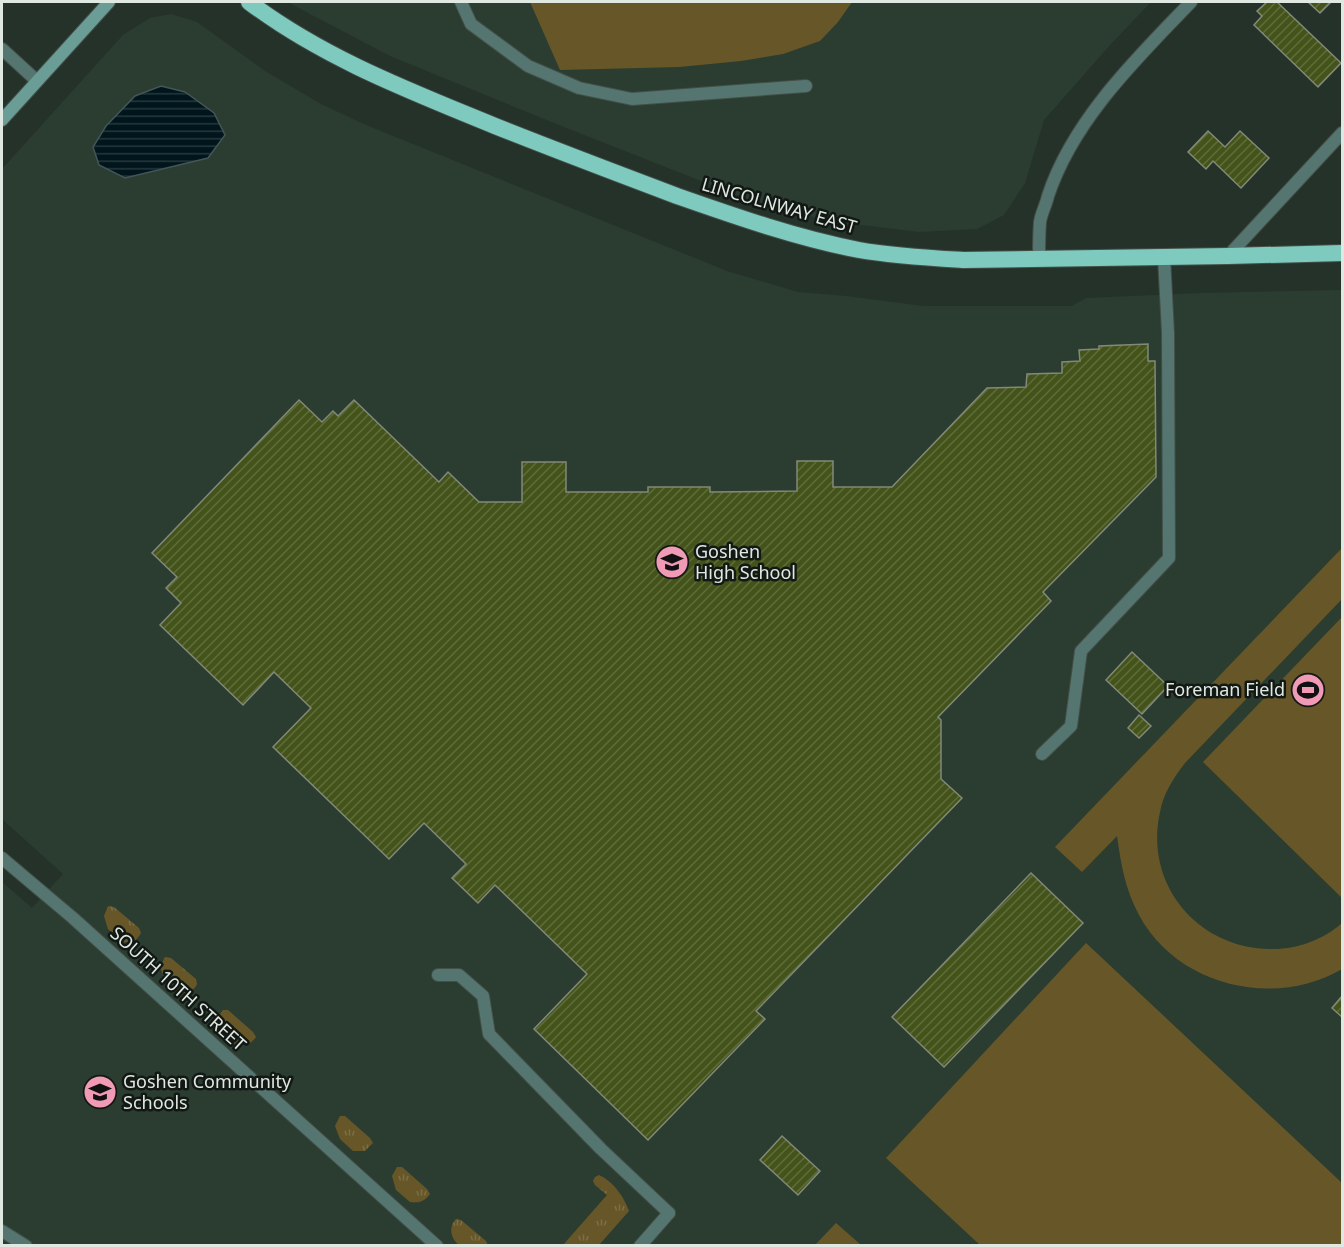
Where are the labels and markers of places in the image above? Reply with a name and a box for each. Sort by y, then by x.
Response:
place label: Goshen High School [695,539,796,584]
school or university icon: Goshen High School [654,544,690,580]
sports icon: Foreman Field [1290,672,1326,708]
place label: Foreman Field [1165,677,1285,701]
place label: Goshen Community Schools [123,1069,292,1114]
school or university icon: Goshen Community Schools [82,1074,118,1110]

